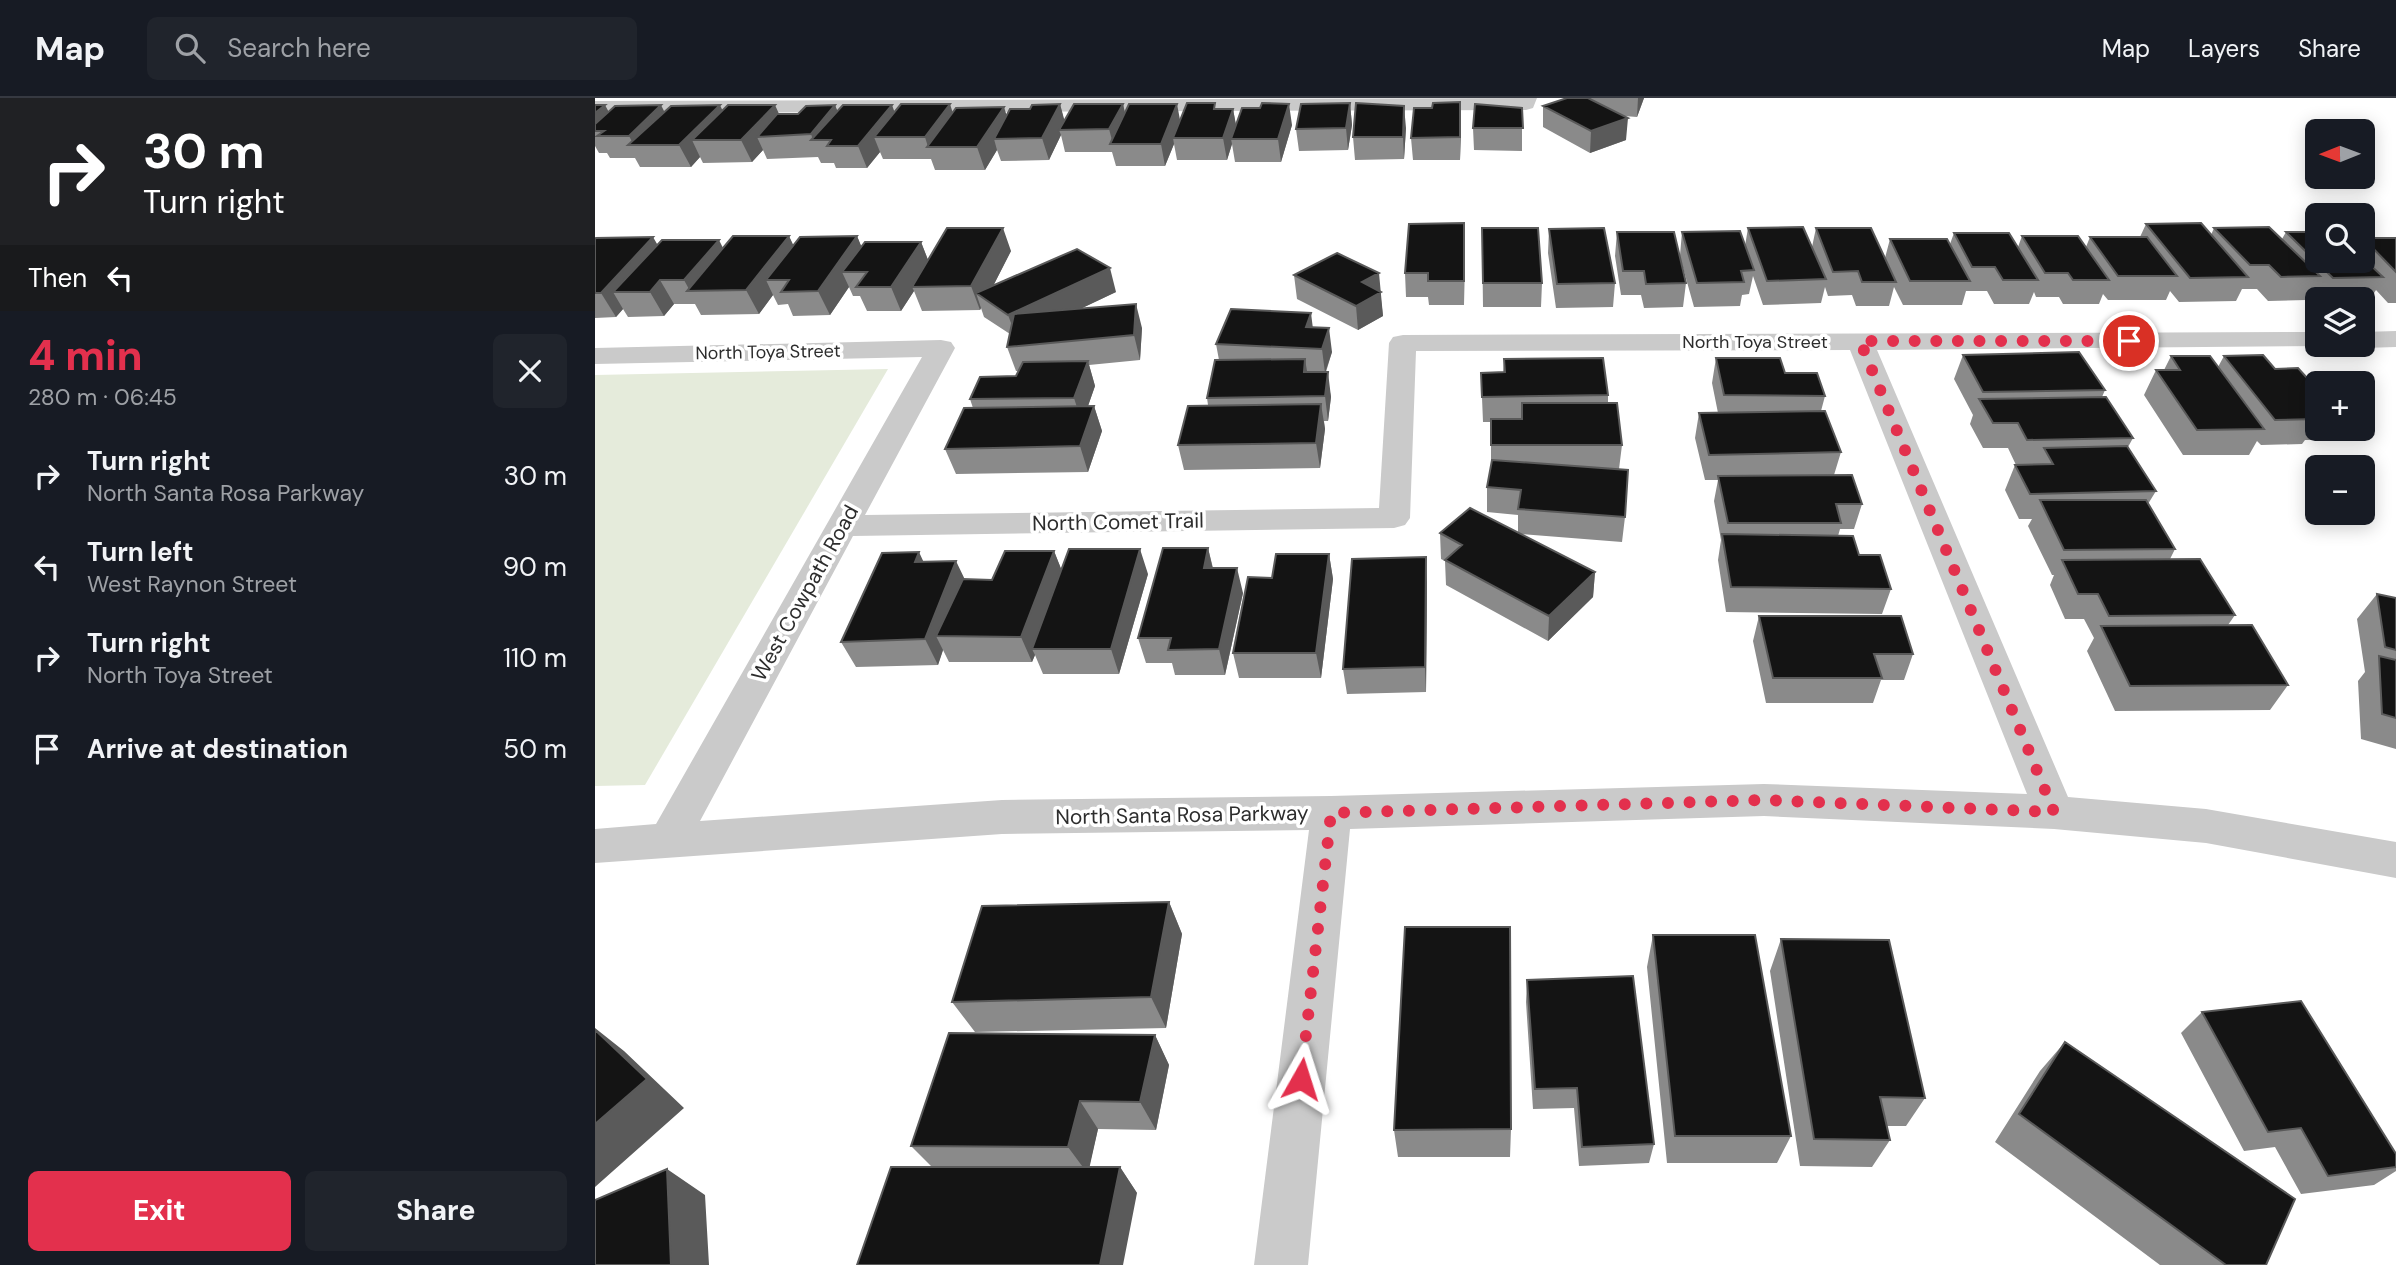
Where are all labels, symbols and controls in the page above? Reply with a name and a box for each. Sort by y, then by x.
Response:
search box [147,17,637,80]
text: Map [35,27,105,70]
icon: search [171,29,209,67]
text: Search here [227,31,371,65]
text: Map [2102,33,2150,64]
text: Layers [2188,33,2260,64]
text: Share [2298,33,2361,64]
text: 30 m [143,119,265,183]
north arrow [2305,119,2375,189]
map controls [2305,119,2375,525]
icon: right [28,126,119,217]
text: Turn right [143,181,285,223]
button: search [2305,203,2375,273]
icon: left [101,259,139,297]
text: Then [28,261,87,295]
button: layers [2305,287,2375,357]
pin [2099,311,2159,371]
icon: arrive [2110,322,2148,360]
text: 4 min [28,328,143,383]
street label: North Toya Street [1682,330,1828,354]
button: close [493,334,567,408]
street label: North Toya Street [695,339,841,365]
button: + [2305,371,2375,441]
text: 280 m · 06:45 [28,382,177,412]
text: Turn right [87,444,211,478]
button: − [2305,455,2375,525]
icon: right [28,457,66,495]
text: 30 m [504,459,567,493]
text: North Santa Rosa Parkway [87,478,364,508]
street label: West Cowpath Road [745,500,865,686]
street label: North Comet Trail [1032,507,1204,537]
text: Turn left [87,535,194,569]
icon: left [28,548,66,586]
text: 90 m [503,550,567,584]
text: West Raynon Street [87,569,297,599]
text: Turn right [87,626,211,660]
icon: right [28,639,66,677]
text: 110 m [503,641,567,675]
text: North Toya Street [87,660,273,690]
icon: arrive [28,730,66,768]
text: Arrive at destination [87,732,348,766]
text: 50 m [503,732,567,766]
street label: North Santa Rosa Parkway [1055,799,1309,831]
position arrow [1264,1042,1338,1116]
button: Exit [28,1171,291,1251]
button: Share [305,1171,567,1251]

